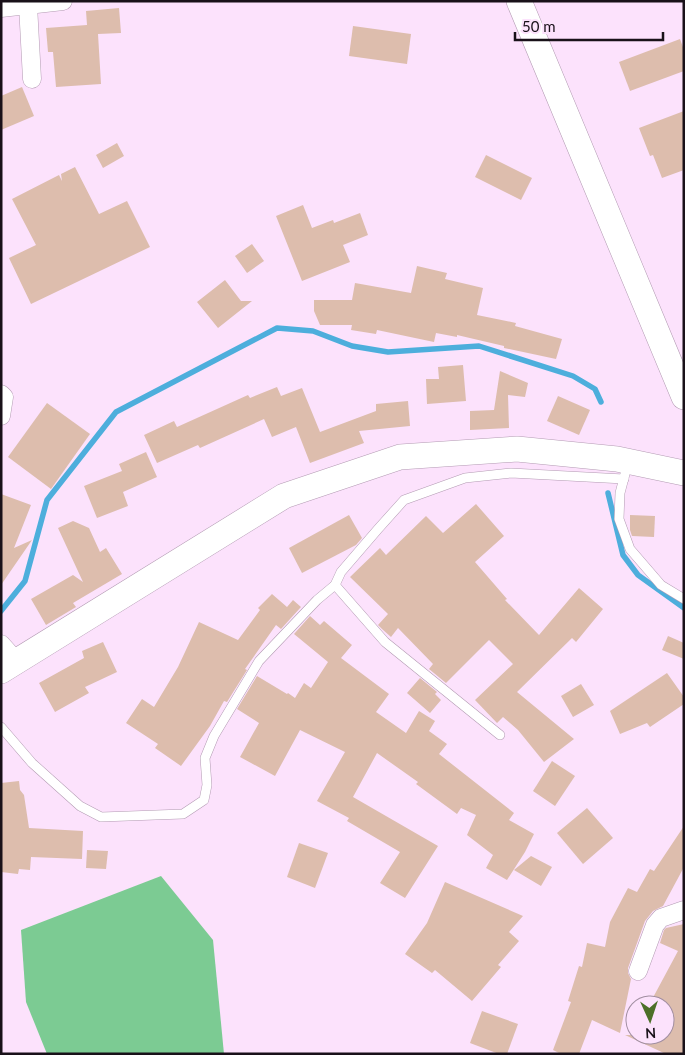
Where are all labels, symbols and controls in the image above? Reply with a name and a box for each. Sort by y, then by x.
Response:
scale bar [515,10,662,42]
text: 50 m [522,17,556,35]
north arrow [625,995,675,1045]
text: N [645,1025,657,1042]

